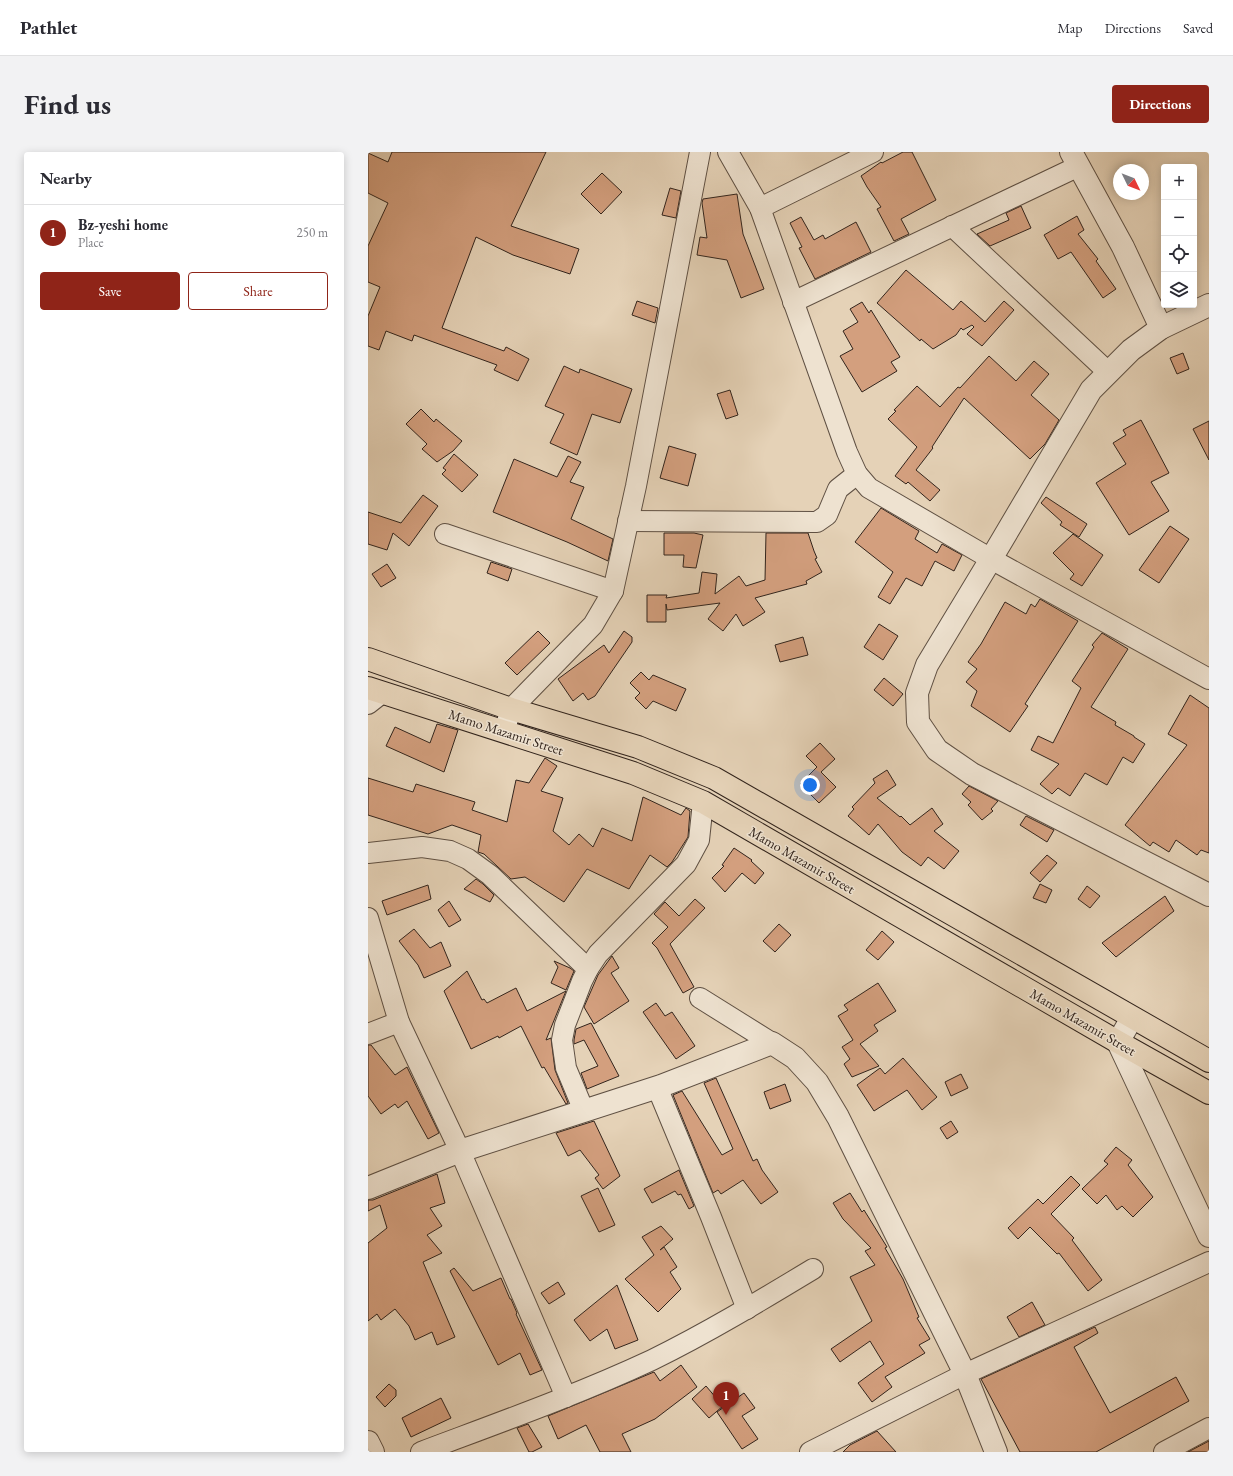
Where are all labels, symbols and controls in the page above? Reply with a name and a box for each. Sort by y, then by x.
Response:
text: Pathlet [20,15,77,40]
text: Map [1057,19,1083,37]
text: Directions [1105,19,1161,37]
text: Saved [1183,19,1213,37]
button: Directions [1112,85,1209,123]
text: Find us [24,86,111,122]
north arrow [1113,164,1149,200]
map controls [1161,164,1197,308]
button: + [1161,164,1197,200]
text: Nearby [40,167,92,189]
button: − [1161,200,1197,236]
text: Bz-yeshi home [78,215,168,234]
text: 1 [50,224,56,241]
text: 250 m [297,224,328,241]
text: Place [78,234,104,251]
button: locate [1161,236,1197,272]
button: Save [40,272,180,310]
button: Share [188,272,328,310]
button: layers [1161,272,1197,308]
street label: Mamo Mazamir Street [446,705,566,759]
your location [800,775,820,795]
street label: Mamo Mazamir Street [746,822,859,898]
street label: Mamo Mazamir Street [1027,984,1140,1060]
pin: 1 [713,1382,739,1415]

